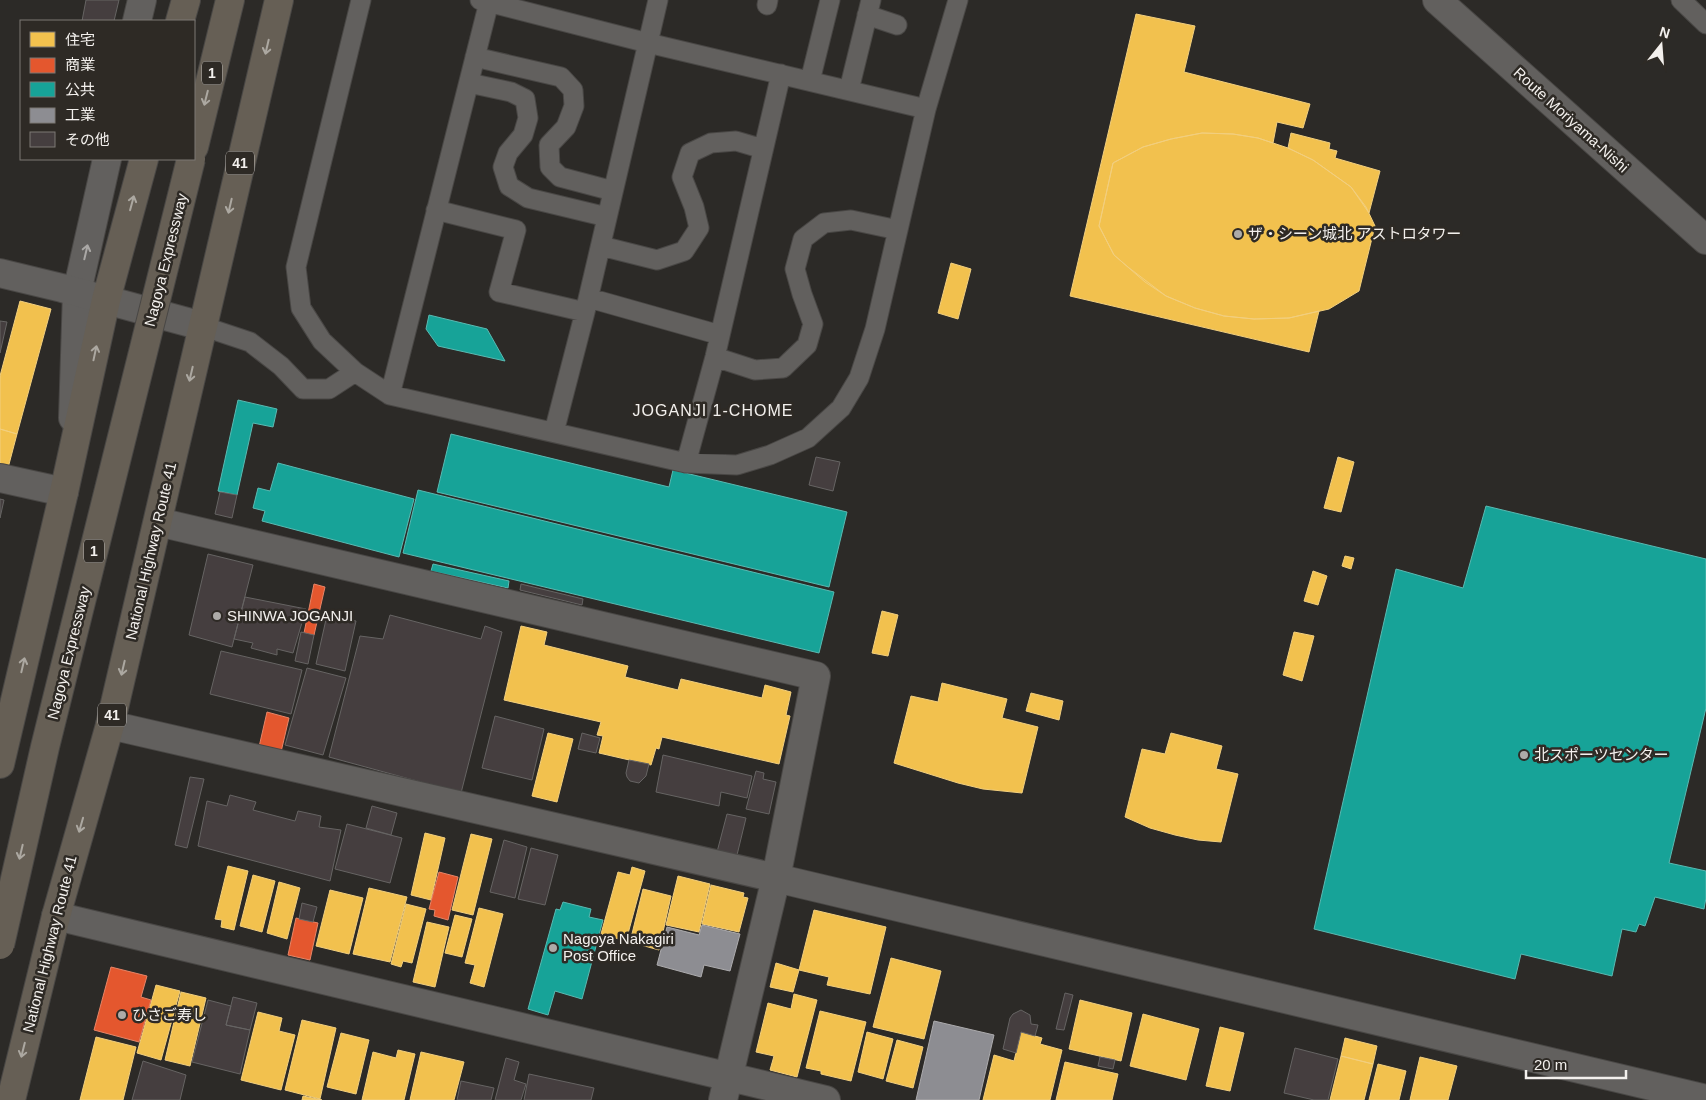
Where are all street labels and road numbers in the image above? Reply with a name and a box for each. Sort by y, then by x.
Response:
road number: 1 [202,62,222,84]
street label: Route Moriyama-Nishi [1511,64,1632,176]
road number: 41 [226,152,254,174]
street label: Nagoya Expressway [141,191,190,328]
street label: National Highway Route 41 [122,460,179,641]
road number: 1 [84,540,104,562]
street label: Nagoya Expressway [44,584,93,721]
road number: 41 [98,704,126,726]
street label: National Highway Route 41 [19,854,80,1034]

